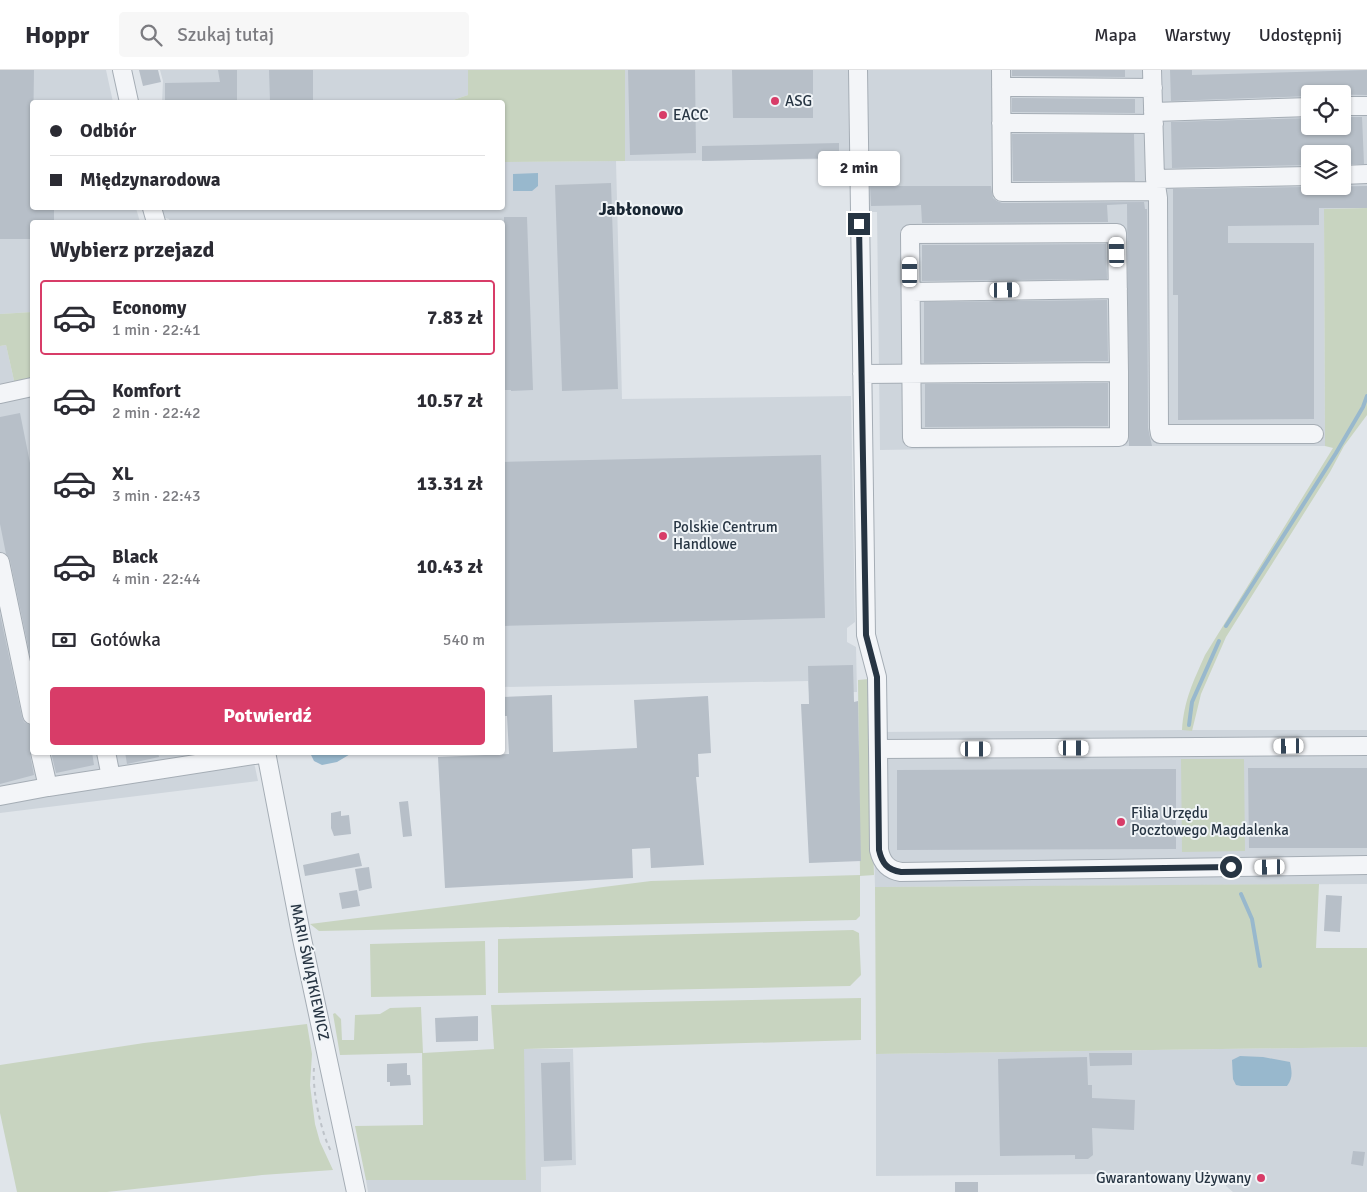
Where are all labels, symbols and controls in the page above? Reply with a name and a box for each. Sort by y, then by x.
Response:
search box [119,12,469,57]
text: Hoppr [25,20,89,50]
icon: search [137,21,165,49]
text: Szukaj tutaj [177,23,274,47]
text: Mapa [1094,24,1137,46]
text: Warstwy [1165,24,1231,46]
text: Udostępnij [1259,24,1342,46]
map controls [1301,85,1351,195]
button: locate [1301,85,1351,135]
place label: ASG [785,92,812,110]
marker: ASG [769,95,781,107]
place label: EACC [673,106,708,124]
marker: EACC [657,109,669,121]
text: Odbiór [80,119,136,143]
button: layers [1301,145,1351,195]
callout: 2 min [818,152,900,186]
text: 2 min [840,158,878,178]
text: Międzynarodowa [80,168,221,192]
district label: Jabłonowo [598,198,684,220]
route end [848,213,870,235]
text: Wybierz przejazd [50,236,214,263]
car [1109,237,1124,267]
car [902,257,917,287]
car [989,282,1020,298]
icon: car [52,295,97,340]
text: Economy [112,296,186,320]
text: 7.83 zł [427,306,483,330]
text: 1 min · 22:41 [112,320,201,340]
icon: car [52,378,97,423]
text: Komfort [112,379,181,403]
text: 10.57 zł [417,389,483,413]
text: 2 min · 22:42 [112,403,201,423]
icon: car [52,461,97,506]
text: XL [112,462,134,486]
text: 13.31 zł [417,472,483,496]
text: 3 min · 22:43 [112,486,201,506]
place label: Polskie Centrum Handlowe [673,518,778,553]
marker: Polskie Centrum Handlowe [657,530,669,542]
icon: car [52,544,97,589]
text: Black [112,545,158,569]
text: 10.43 zł [417,555,483,579]
text: 4 min · 22:44 [112,569,201,589]
icon: cash [50,626,78,654]
text: Gotówka [90,628,161,652]
text: 540 m [443,630,485,650]
button: Potwierdź [50,687,485,745]
car [1273,738,1304,754]
car [1059,741,1089,756]
car [961,742,991,757]
place label: Filia Urzędu Pocztowego Magdalenka [1131,804,1289,839]
marker: Filia Urzędu Pocztowego Magdalenka [1115,816,1127,828]
route start [1220,856,1242,878]
car [1254,859,1285,875]
street label: MARII ŚWIĄTKIEWICZ [287,902,334,1042]
place label: Gwarantowany Używany [1096,1169,1251,1187]
marker: Gwarantowany Używany [1255,1172,1267,1184]

